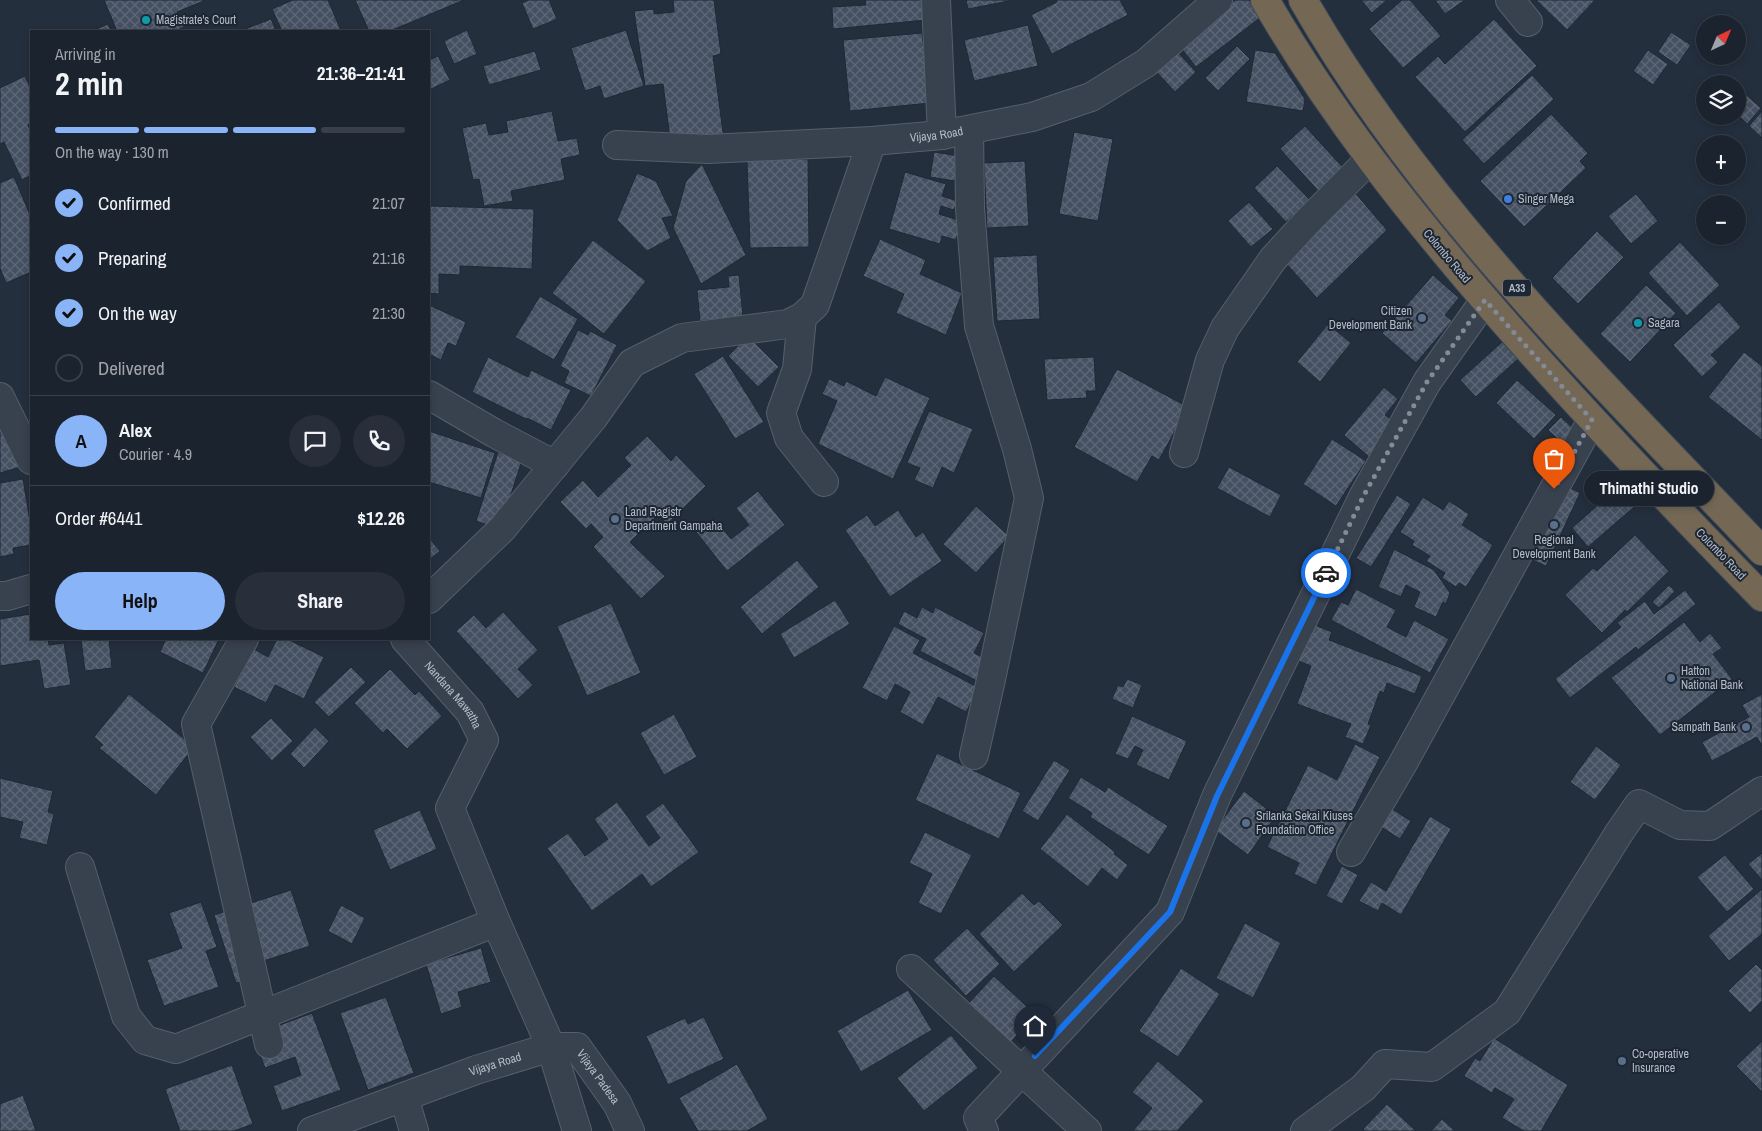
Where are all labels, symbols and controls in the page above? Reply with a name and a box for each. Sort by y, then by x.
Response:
place label: Magistrate's Court [156,12,236,28]
marker: Magistrate's Court [140,14,152,26]
north arrow [1696,15,1746,65]
map controls [1696,15,1746,245]
text: Arriving in [55,43,116,65]
text: 21:36–21:41 [317,60,405,86]
text: 2 min [55,62,124,105]
button: layers [1696,75,1746,125]
street label: Vijaya Road [909,123,964,146]
button: + [1696,135,1746,185]
text: On the way · 130 m [55,141,169,163]
icon: check [55,189,83,217]
text: Confirmed [98,190,171,216]
place label: Singer Mega [1518,191,1575,207]
text: 21:07 [372,192,405,214]
marker: Singer Mega [1502,193,1514,205]
button: − [1696,195,1746,245]
street label: Colombo Road [1420,226,1474,286]
icon: check [55,244,83,272]
text: Preparing [98,245,166,271]
text: 21:16 [372,247,405,269]
road number: A33 [1503,280,1531,296]
icon: check [55,299,83,327]
text: On the way [98,300,177,326]
text: 21:30 [372,302,405,324]
place label: Citizen Development Bank [1329,303,1412,333]
marker: Citizen Development Bank [1416,312,1428,324]
place label: Sagara [1648,315,1680,331]
marker: Sagara [1632,317,1644,329]
text: Delivered [98,355,165,381]
button: chat [289,415,341,467]
button: phone [353,415,405,467]
text: Alex [119,417,152,443]
text: A [75,428,87,454]
pin [1533,438,1575,489]
text: Courier · 4.9 [119,443,192,465]
icon: bag [1540,445,1568,473]
callout: Thimathi Studio [1584,472,1714,506]
text: Thimathi Studio [1599,477,1699,499]
place label: Land Ragistr Department Gampaha [625,504,723,534]
text: Order #6441 [55,505,142,531]
text: $12.26 [357,505,405,531]
marker: Land Ragistr Department Gampaha [609,513,621,525]
marker: Regional Development Bank [1548,519,1560,531]
street label: Colombo Road [1692,525,1750,583]
place label: Regional Development Bank [1512,532,1596,562]
courier [1301,548,1351,598]
icon: car [1312,559,1340,587]
button: Help [55,572,225,630]
button: Share [235,572,405,630]
street label: Nandana Mawatha [421,658,485,732]
place label: Hatton National Bank [1681,663,1743,693]
marker: Hatton National Bank [1665,672,1677,684]
place label: Sampath Bank [1671,719,1736,735]
marker: Sampath Bank [1740,721,1752,733]
place label: Srilanka Sekai Kiuses Foundation Office [1256,808,1353,838]
marker: Srilanka Sekai Kiuses Foundation Office [1240,817,1252,829]
pin [1014,1005,1056,1056]
icon: home [1021,1012,1049,1040]
street label: Vijaya Padesa [573,1046,624,1108]
place label: Co-operative Insurance [1632,1046,1689,1076]
street label: Vijaya Road [467,1049,523,1080]
marker: Co-operative Insurance [1616,1055,1628,1067]

